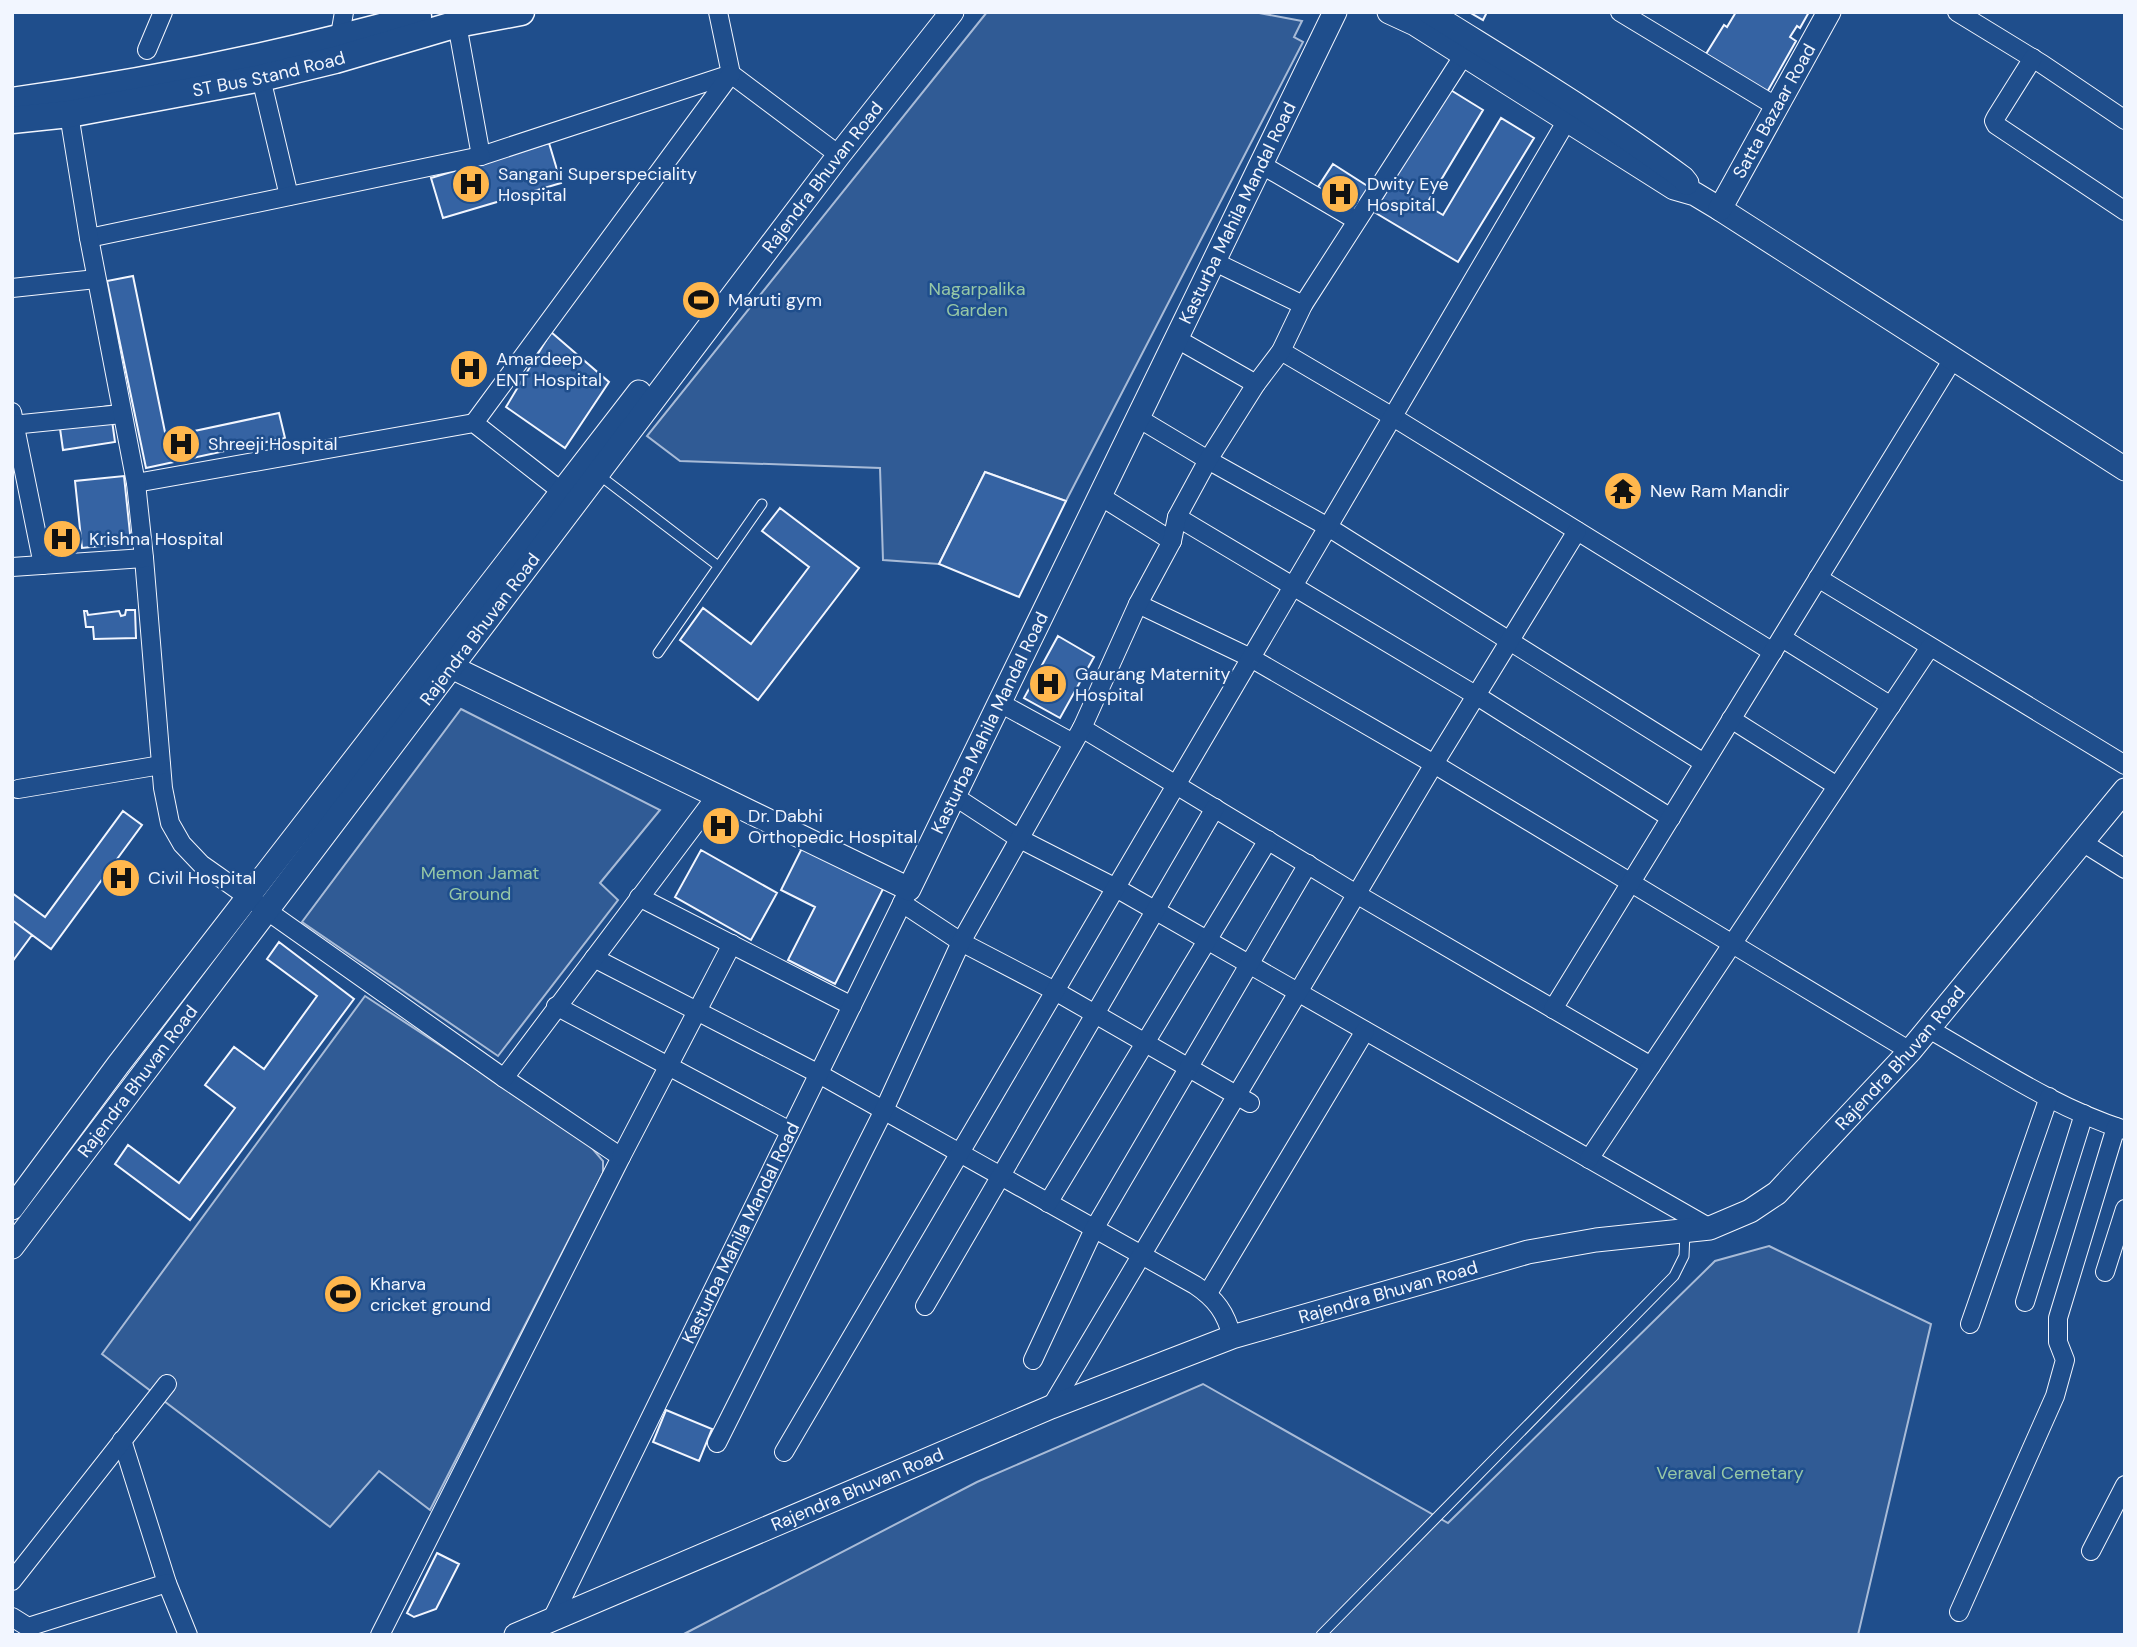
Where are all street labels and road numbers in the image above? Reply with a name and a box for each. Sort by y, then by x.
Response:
street label: Satta Bazaar Road [1727,39,1821,183]
street label: ST Bus Stand Road [190,46,348,103]
street label: Rajendra Bhuvan Road [757,97,889,258]
street label: Kasturba Mahila Mandal Road [1173,98,1301,328]
street label: Rajendra Bhuvan Road [414,548,545,710]
street label: Kasturba Mahila Mandal Road [926,608,1054,838]
street label: Rajendra Bhuvan Road [1830,981,1971,1135]
street label: Rajendra Bhuvan Road [72,1000,203,1162]
street label: Kasturba Mahila Mandal Road [676,1118,805,1348]
street label: Rajendra Bhuvan Road [1296,1255,1480,1329]
street label: Rajendra Bhuvan Road [767,1442,947,1537]

